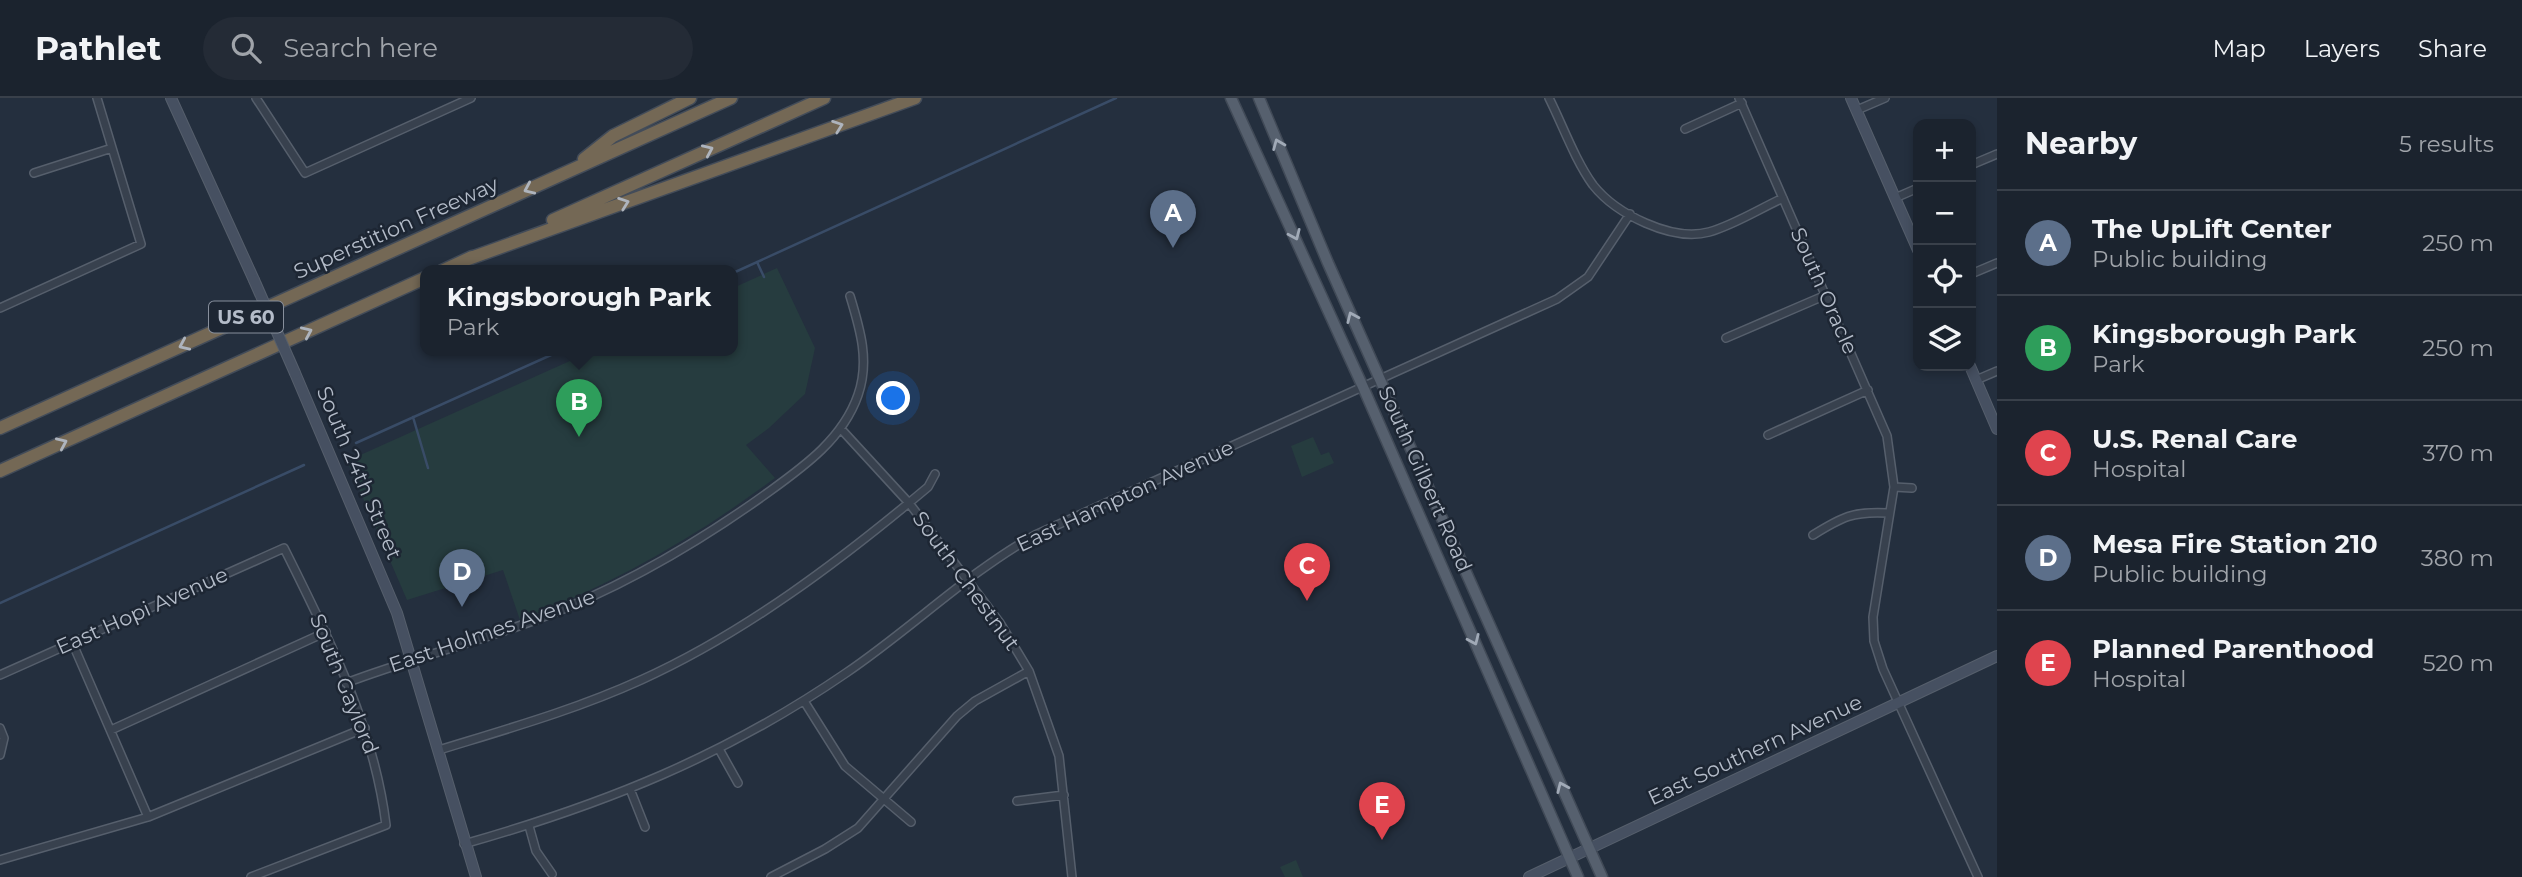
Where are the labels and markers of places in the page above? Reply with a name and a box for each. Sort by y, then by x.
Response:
pin: A [1150,190,1196,248]
pin: B [556,379,602,437]
pin: C [1284,543,1330,601]
pin: D [439,549,485,607]
pin: E [1359,782,1405,840]

